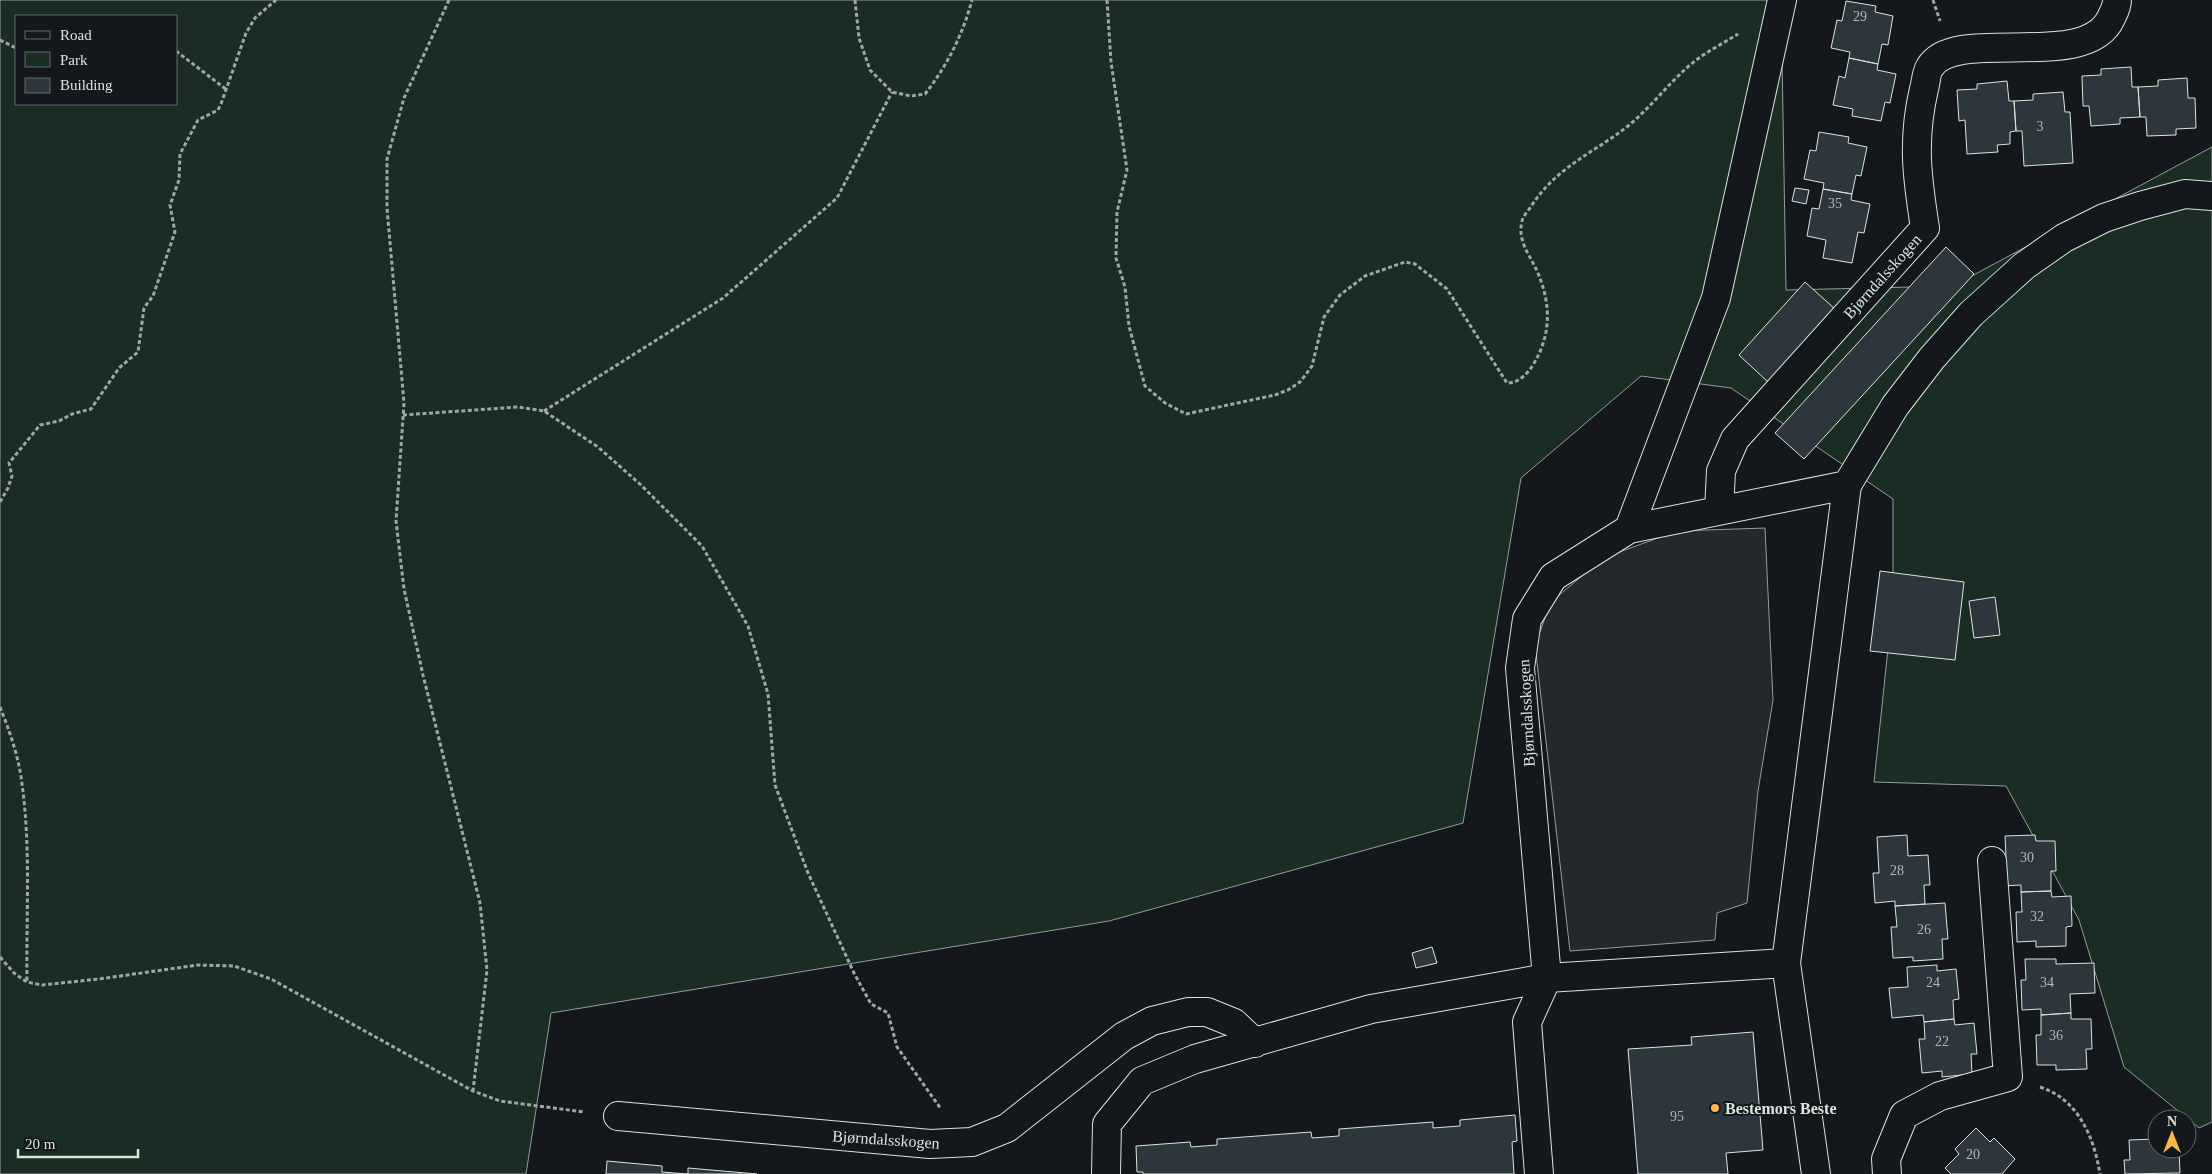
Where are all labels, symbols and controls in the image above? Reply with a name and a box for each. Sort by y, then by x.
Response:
house number: 29 [1853,9,1867,24]
legend [15,15,178,105]
text: Road [60,27,92,43]
text: Park [60,52,88,68]
text: Building [60,77,113,93]
house number: 3 [2037,119,2044,134]
house number: 35 [1828,196,1842,211]
street label: Bjørndalsskogen [1840,231,1925,323]
street label: Bjørndalsskogen [1515,659,1539,767]
house number: 30 [2020,850,2034,865]
house number: 28 [1890,863,1904,878]
house number: 32 [2030,909,2044,924]
house number: 26 [1917,922,1931,937]
house number: 24 [1926,975,1940,990]
house number: 34 [2040,975,2054,990]
house number: 36 [2049,1028,2063,1043]
house number: 22 [1935,1034,1949,1049]
place label: Bestemors Beste [1725,1100,1837,1117]
marker: Bestemors Beste [1709,1102,1721,1114]
house number: 95 [1670,1109,1684,1124]
north arrow [2147,1109,2197,1159]
text: N [2167,1114,2177,1129]
scale bar [18,1126,138,1158]
street label: Bjørndalsskogen [832,1127,940,1153]
text: 20 m [25,1136,56,1152]
house number: 20 [1966,1147,1980,1162]

